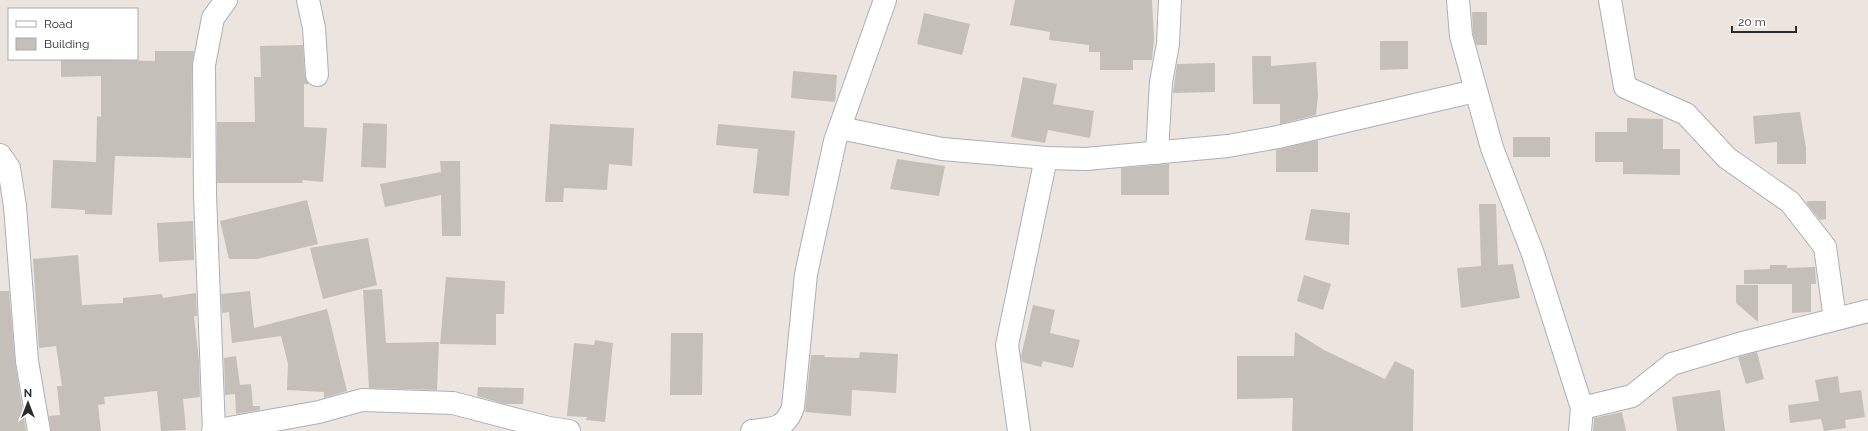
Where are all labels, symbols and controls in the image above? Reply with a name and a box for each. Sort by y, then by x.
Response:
legend [8,8,138,60]
scale bar [1732,8,1796,34]
text: 20 m [1738,15,1766,29]
text: Road [44,17,73,31]
text: Building [44,37,90,51]
north arrow [8,383,48,423]
text: N [24,387,32,400]

